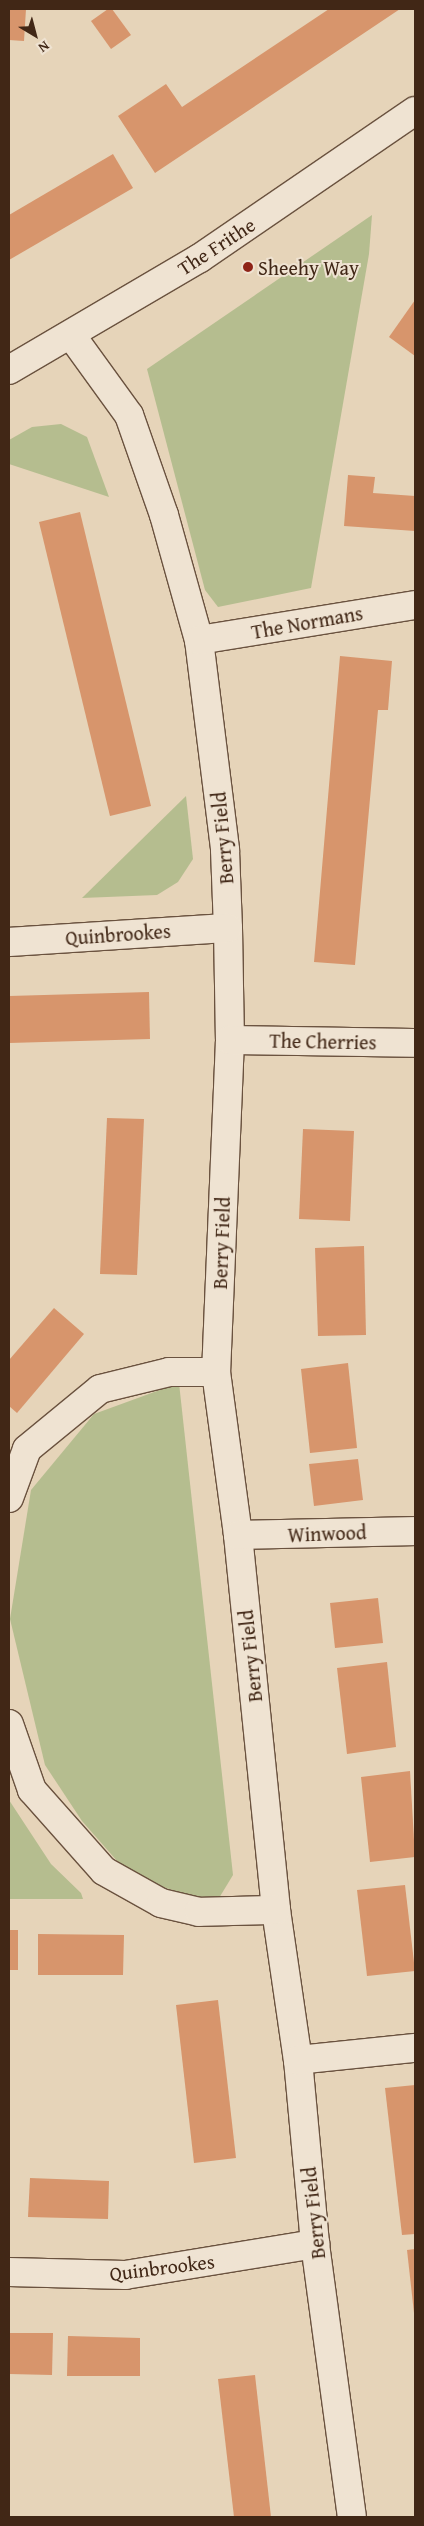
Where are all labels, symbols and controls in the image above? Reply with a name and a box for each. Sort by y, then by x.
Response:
north arrow [10,10,60,60]
text: N [34,36,54,58]
street label: The Frithe [173,212,259,280]
place label: Sheehy Way [258,255,359,279]
marker: Sheehy Way [242,261,254,273]
street label: The Normans [249,600,365,644]
street label: Berry Field [206,791,238,885]
street label: Quinbrookes [64,918,172,950]
street label: The Cherries [269,1028,377,1054]
street label: Berry Field [207,1196,235,1290]
street label: Winwood [287,1520,367,1546]
street label: Berry Field [233,1609,267,1703]
street label: Berry Field [296,2166,330,2260]
street label: Quinbrookes [108,2249,216,2285]

